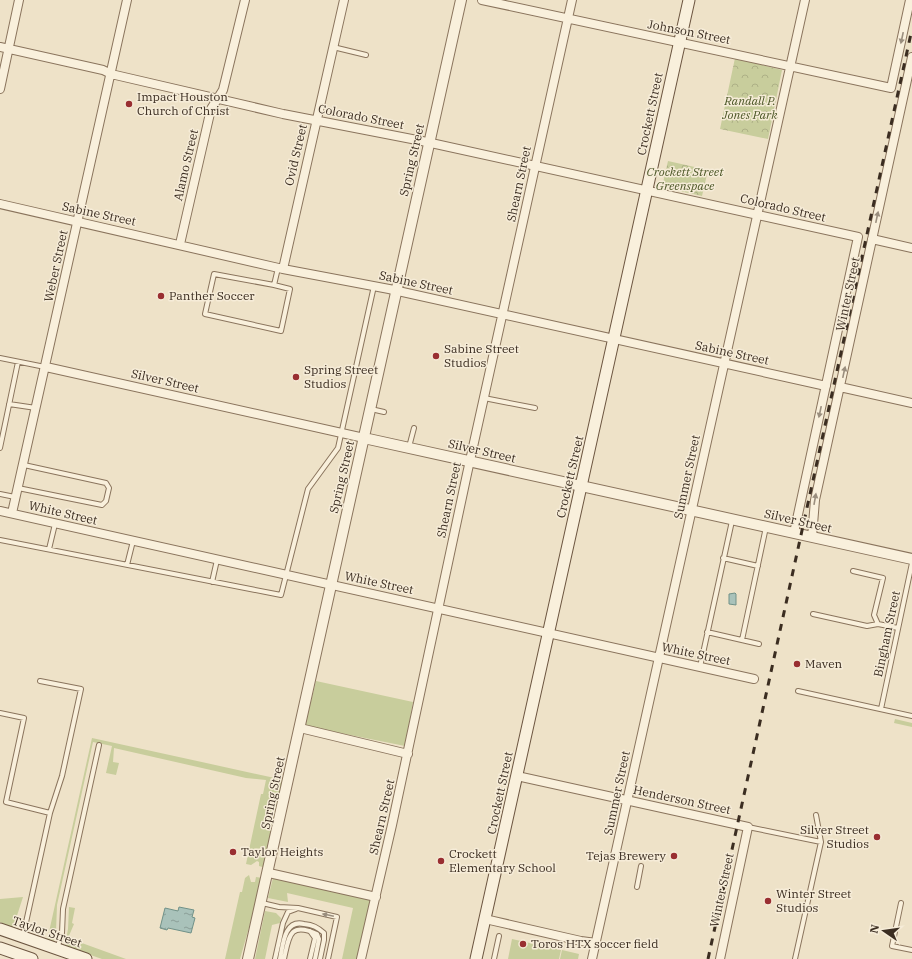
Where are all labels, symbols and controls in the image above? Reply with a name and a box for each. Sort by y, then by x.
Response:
street label: Johnson Street [646,16,732,47]
one-way arrow [899,32,905,44]
street label: Crockett Street [633,71,666,157]
place label: Impact Houston Church of Christ [137,89,229,118]
park label: Randall P. Jones Park [721,93,778,122]
marker: Impact Houston Church of Christ [124,99,134,109]
street label: Colorado Street [317,101,405,132]
street label: Spring Street [396,122,427,198]
street label: Ovid Street [281,123,310,187]
street label: Alamo Street [170,128,201,202]
street label: Shearn Street [503,145,534,223]
park label: Crockett Street Greenspace [647,164,724,193]
street label: Colorado Street [739,190,827,225]
street label: Sabine Street [61,198,137,229]
one-way arrow [875,211,881,223]
street label: Weber Street [41,229,70,303]
street label: Winter Street [832,255,863,332]
street label: Sabine Street [378,267,454,298]
place label: Panther Soccer [169,288,255,303]
marker: Panther Soccer [156,291,166,301]
street label: Sabine Street [694,337,770,368]
place label: Sabine Street Studios [444,341,519,370]
marker: Sabine Street Studios [431,351,441,361]
place label: Spring Street Studios [304,362,378,391]
street label: Silver Street [130,365,200,396]
one-way arrow [841,366,847,378]
marker: Spring Street Studios [291,372,301,382]
one-way arrow [817,406,823,419]
street label: Summer Street [670,433,703,520]
street label: Crockett Street [553,434,586,520]
street label: Silver Street [447,435,517,466]
street label: Spring Street [326,439,357,515]
street label: Shearn Street [433,461,464,539]
one-way arrow [813,492,819,505]
street label: White Street [27,497,99,528]
street label: Silver Street [763,505,833,536]
street label: White Street [343,568,415,597]
street label: Bingham Street [870,589,903,678]
street label: White Street [660,639,732,668]
place label: Maven [805,656,843,671]
marker: Maven [792,659,802,669]
street label: Summer Street [600,749,633,836]
street label: Crockett Street [483,750,516,836]
street label: Spring Street [257,755,288,831]
street label: Shearn Street [366,778,397,856]
street label: Henderson Street [632,782,732,817]
place label: Silver Street Studios [800,822,869,851]
marker: Silver Street Studios [872,832,882,842]
place label: Taylor Heights [241,844,324,859]
place label: Crockett Elementary School [449,846,556,875]
marker: Taylor Heights [228,847,238,857]
place label: Tejas Brewery [586,848,667,863]
marker: Tejas Brewery [669,851,679,861]
street label: Winter Street [706,851,737,928]
marker: Crockett Elementary School [436,856,446,866]
place label: Winter Street Studios [776,886,851,915]
marker: Winter Street Studios [763,896,773,906]
one-way arrow [322,911,334,917]
north arrow [864,911,904,951]
street label: Taylor Street [11,913,84,950]
text: N [866,923,882,935]
place label: Toros HTX soccer field [531,936,658,951]
marker: Toros HTX soccer field [518,939,528,949]

